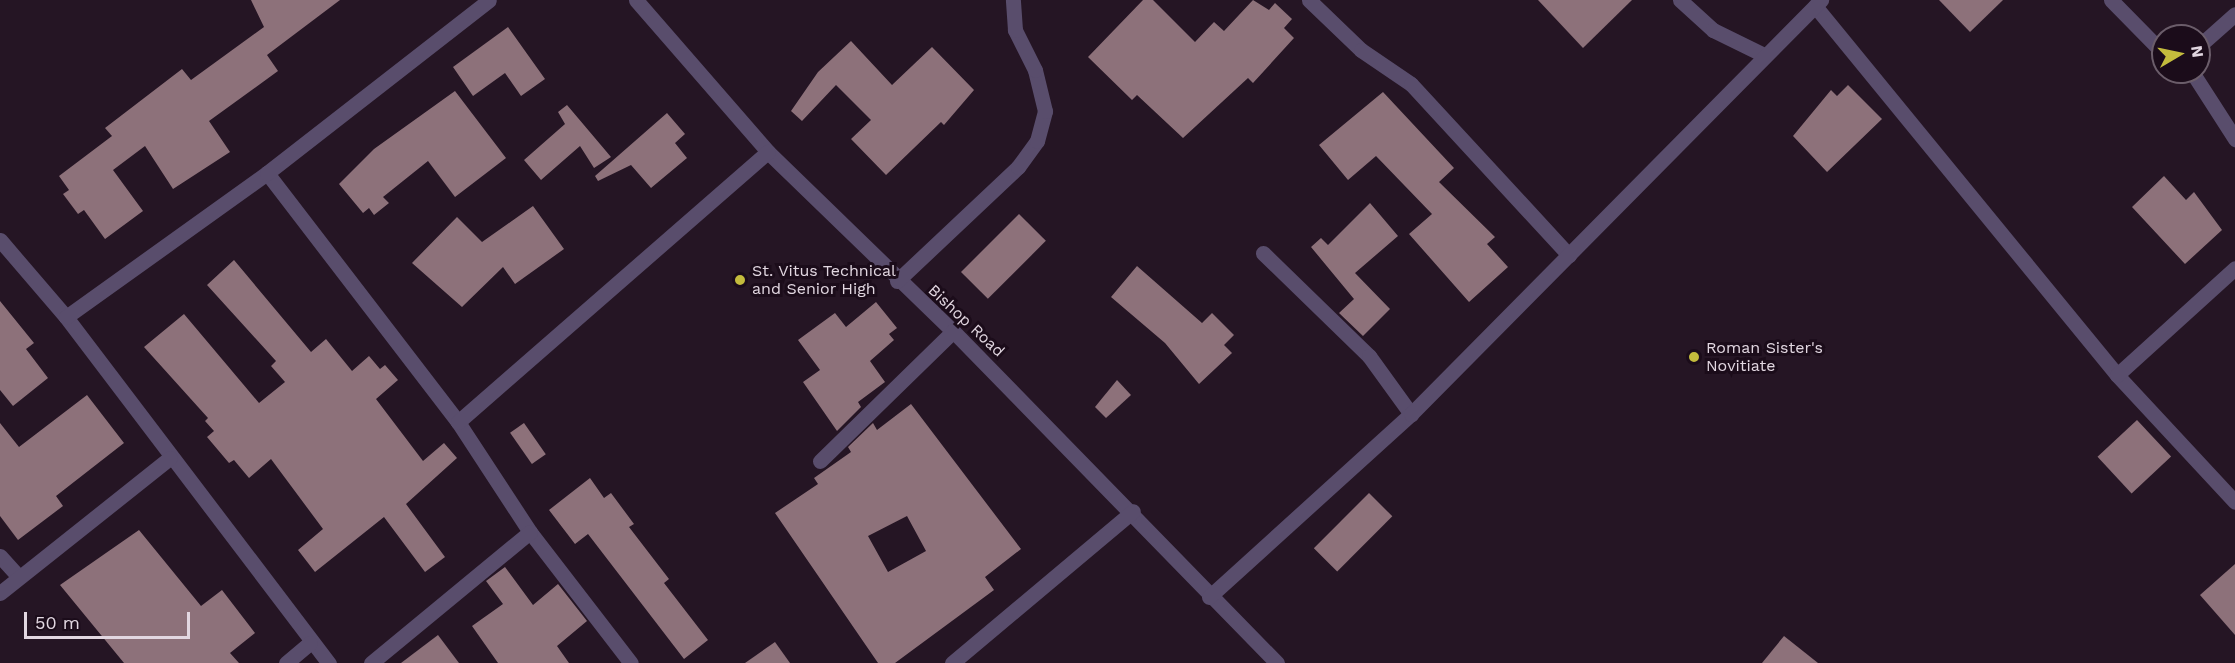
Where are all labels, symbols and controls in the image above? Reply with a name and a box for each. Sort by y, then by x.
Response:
north arrow [2151,24,2211,84]
text: N [2187,44,2208,59]
place label: St. Vitus Technical and Senior High [752,261,897,299]
marker: St. Vitus Technical and Senior High [733,273,747,287]
street label: Bishop Road [924,281,1008,361]
place label: Roman Sister's Novitiate [1706,338,1823,376]
marker: Roman Sister's Novitiate [1687,350,1701,364]
scale bar [27,600,194,638]
text: 50 m [35,612,80,633]

